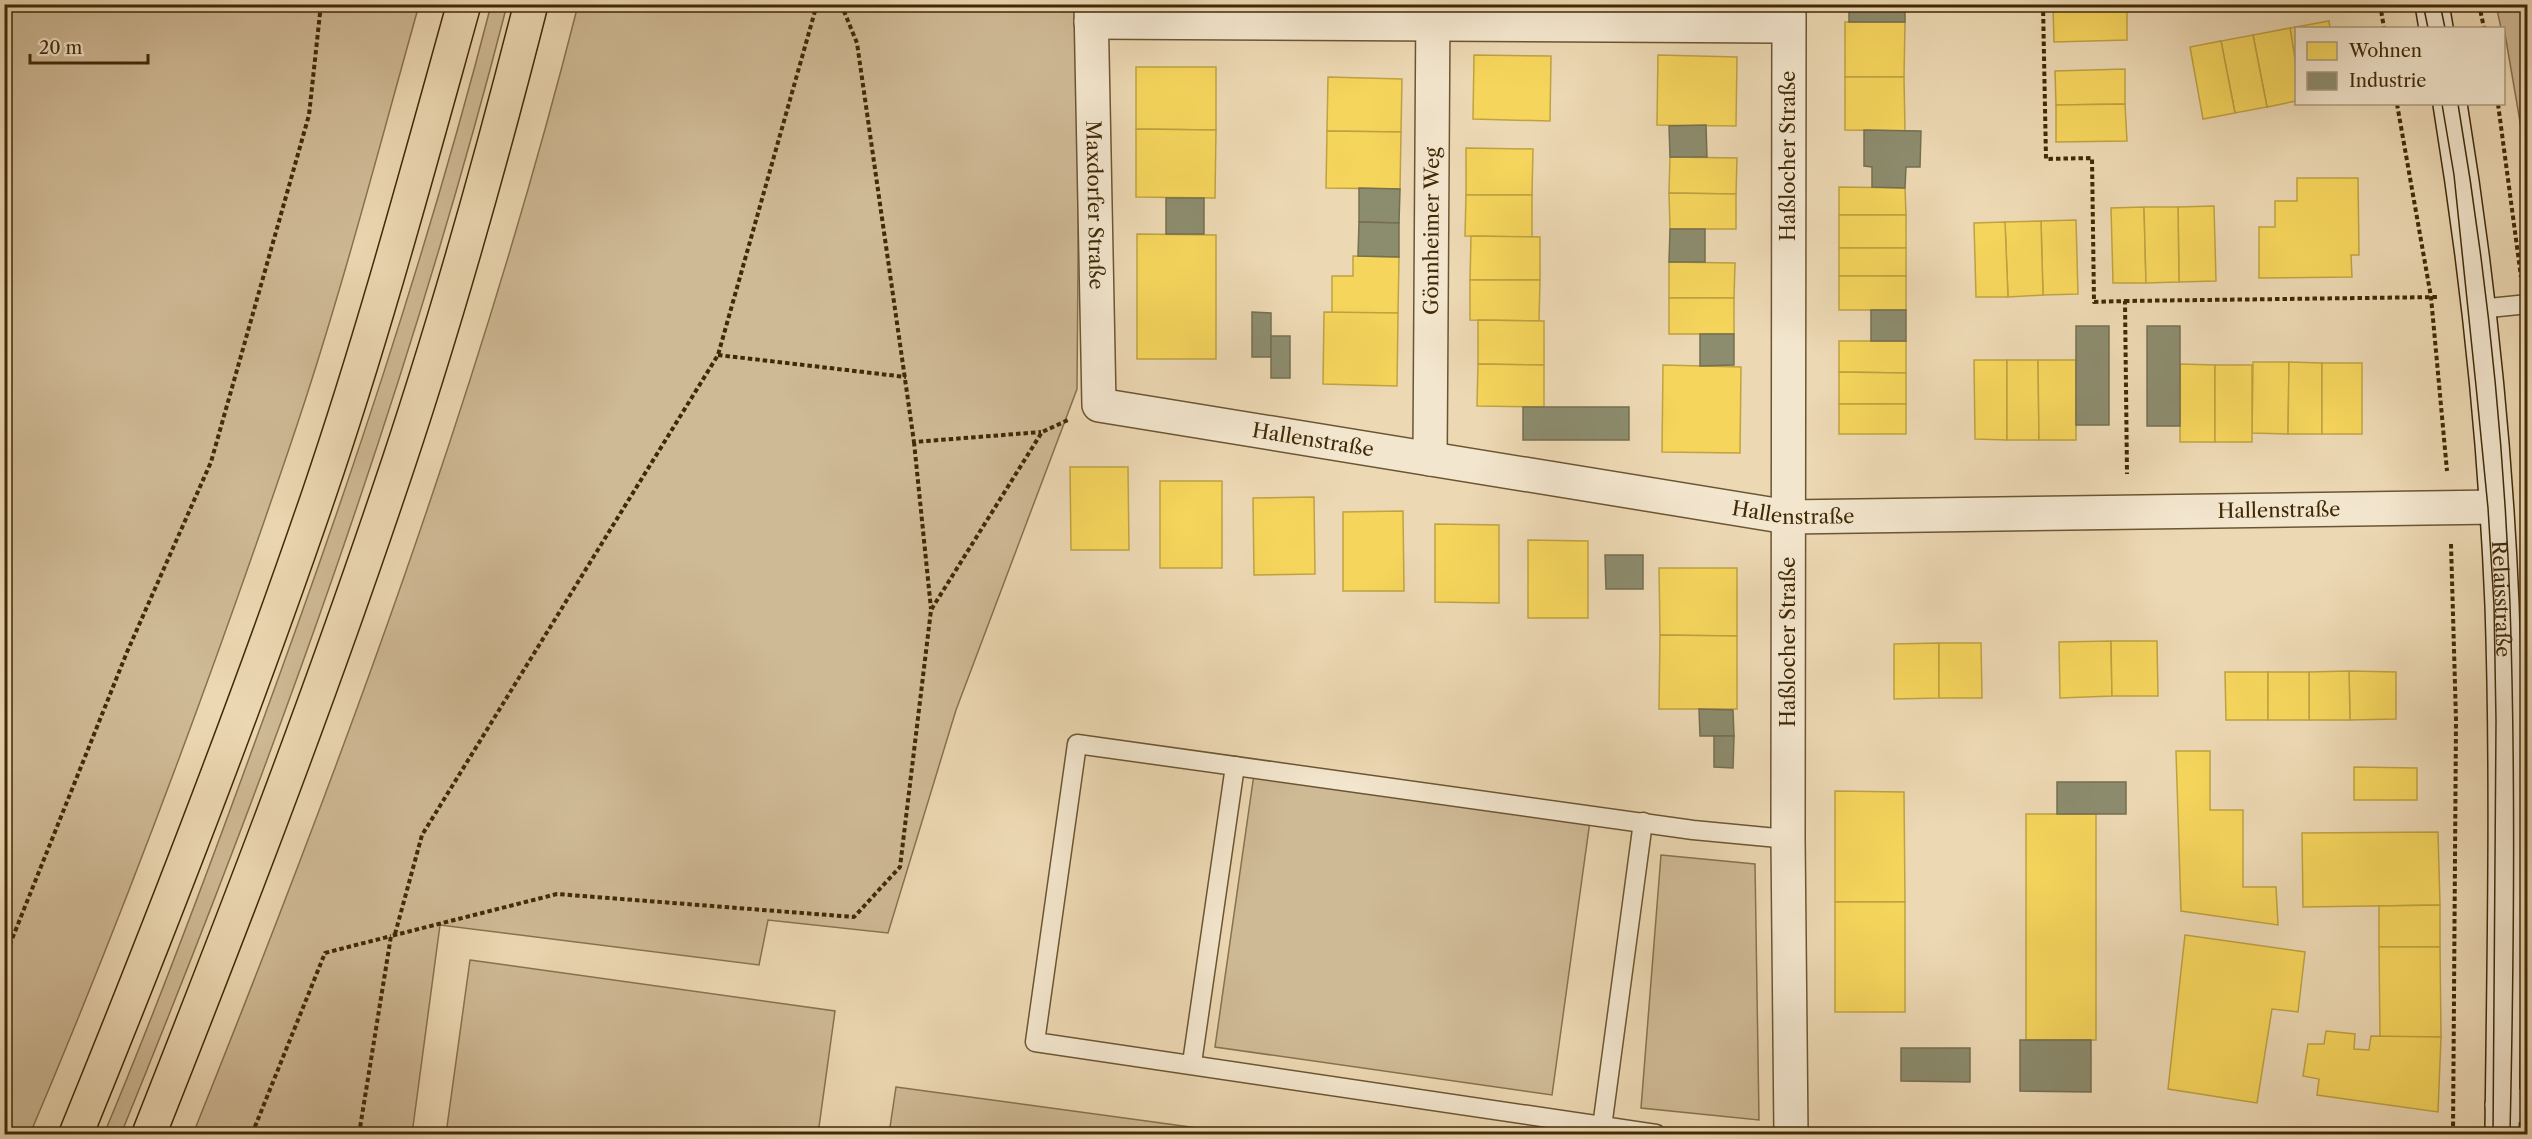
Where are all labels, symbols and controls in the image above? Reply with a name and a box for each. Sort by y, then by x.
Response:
scale bar [30,27,148,65]
legend [2295,27,2505,105]
text: 20 m [39,37,83,59]
text: Wohnen [2348,40,2422,62]
text: Industrie [2349,70,2426,92]
street label: Haßlocher Straße [1776,71,1800,241]
street label: Maxdorfer Straße [1081,120,1109,290]
street label: Gönnheimer Weg [1419,147,1444,315]
street label: Hallenstraße [1251,418,1376,462]
street label: Hallenstraße [1730,496,1854,529]
street label: Hallenstraße [2217,497,2340,523]
street label: Relaisstraße [2487,540,2516,658]
street label: Haßlocher Straße [1776,557,1800,727]

